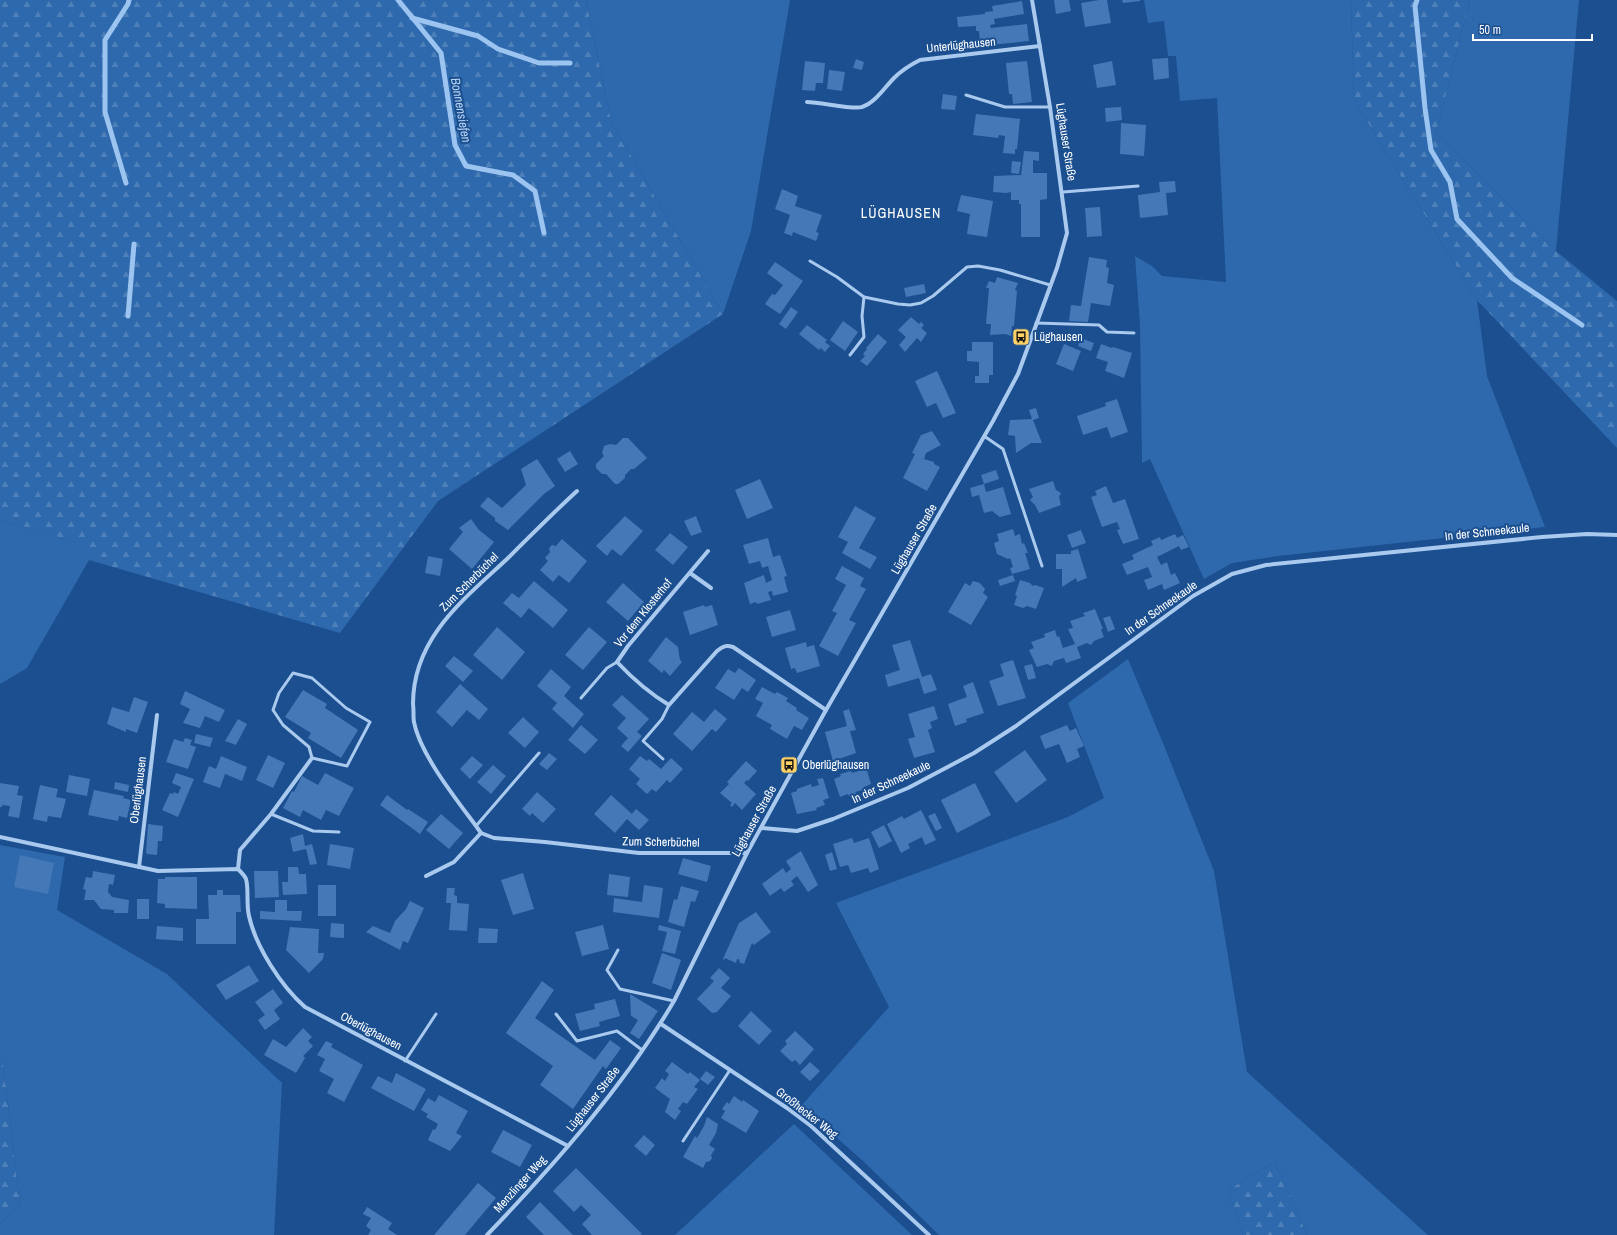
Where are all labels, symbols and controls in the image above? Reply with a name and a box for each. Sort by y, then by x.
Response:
scale bar [1473,16,1592,42]
text: 50 m [1479,22,1501,38]
street label: Unterlüghausen [926,33,996,57]
water label: Bonnensiefen [447,76,475,144]
street label: Lüghauser Straße [1052,102,1080,182]
district label: LÜGHAUSEN [861,204,941,222]
bus stop icon: Lüghausen [1011,327,1031,347]
place label: Lüghausen [1034,329,1083,345]
street label: Lüghauser Straße [887,501,941,577]
street label: In der Schneekaule [1444,520,1530,544]
street label: Zum Scherbüchel [436,549,502,615]
street label: Vor dem Klosterhof [610,575,676,651]
street label: In der Schneekaule [1122,577,1200,639]
bus stop icon: Oberlüghausen [779,755,799,775]
street label: Oberlüghausen [126,756,150,824]
place label: Oberlüghausen [802,757,869,773]
street label: In der Schneekaule [849,757,933,807]
street label: Lüghauser Straße [728,783,780,859]
street label: Zum Scherbüchel [622,833,700,851]
street label: Oberlüghausen [338,1008,404,1054]
street label: Lüghauser Straße [562,1063,624,1135]
street label: Großhecker Weg [773,1084,842,1143]
street label: Menzlinger Weg [490,1152,550,1216]

